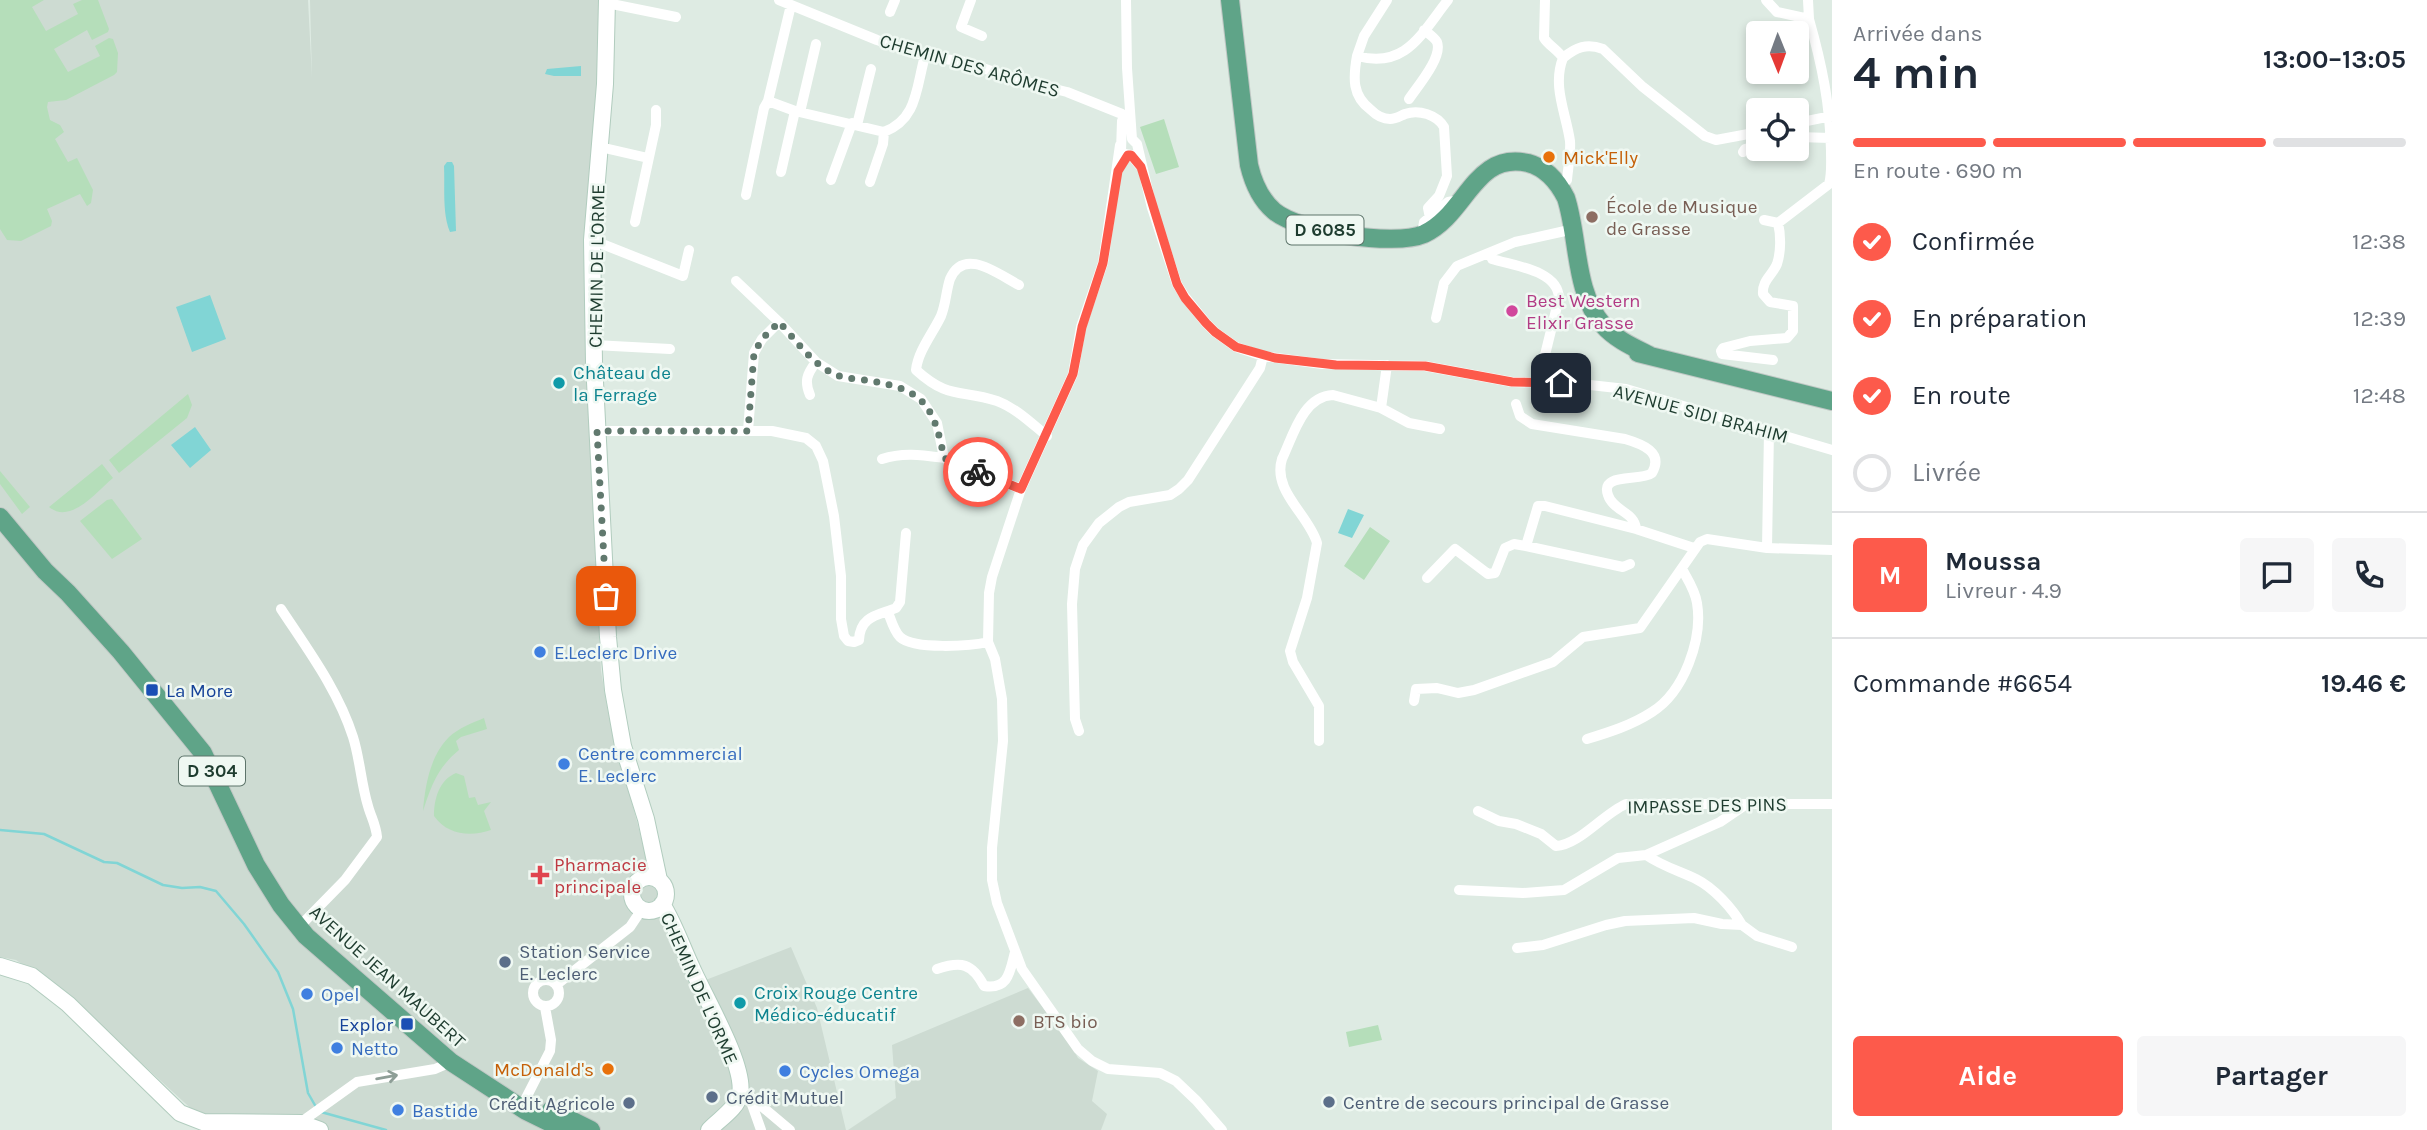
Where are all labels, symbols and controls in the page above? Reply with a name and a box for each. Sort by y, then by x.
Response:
text: Arrivée dans [1853,20,1983,47]
north arrow [1746,21,1810,84]
map controls [1746,21,1809,161]
street label: CHEMIN DES ARÔMES [877,30,1062,102]
text: 13:00–13:05 [2263,44,2406,75]
text: 4 min [1853,46,1979,100]
button: locate [1746,98,1809,161]
place label: Mick'Elly [1563,147,1638,169]
marker: Mick'Elly [1541,149,1557,165]
text: En route · 690 m [1853,157,2023,184]
street label: CHEMIN DE L'ORME [585,184,609,348]
place label: École de Musique de Grasse [1606,195,1758,240]
marker: École de Musique de Grasse [1584,209,1600,225]
road number: D 6085 [1286,215,1364,244]
icon: check [1853,223,1891,261]
text: Confirmée [1912,226,2035,257]
text: 12:38 [2352,228,2406,255]
place label: Best Western Elixir Grasse [1526,290,1641,334]
icon: check [1853,300,1891,338]
marker: Best Western Elixir Grasse [1504,303,1520,319]
text: En préparation [1912,303,2087,334]
text: 12:39 [2353,305,2406,332]
pin [1531,353,1591,413]
place label: Château de la Ferrage [573,362,671,406]
icon: home [1542,364,1580,402]
marker: Château de la Ferrage [551,375,567,391]
icon: check [1853,377,1891,415]
street label: AVENUE SIDI BRAHIM [1611,380,1791,448]
text: En route [1912,380,2011,411]
text: 12:48 [2353,382,2406,409]
courier [943,437,1013,507]
icon: bike [959,453,997,491]
text: Livrée [1912,457,1981,488]
button: chat [2240,538,2314,612]
button: phone [2332,538,2406,612]
text: Moussa [1945,546,2041,577]
text: M [1879,560,1901,591]
pin [576,566,636,626]
icon: bag [587,577,625,615]
text: Livreur · 4.9 [1945,577,2062,604]
place label: E.Leclerc Drive [554,642,677,664]
marker: E.Leclerc Drive [532,644,548,660]
text: Commande #6654 [1853,668,2072,699]
text: 19.46 € [2321,668,2406,699]
place label: La More [166,680,233,702]
marker: La More [144,682,160,698]
place label: Centre commercial E. Leclerc [578,743,743,787]
road number: D 304 [179,756,245,786]
marker: Centre commercial E. Leclerc [556,756,572,772]
street label: IMPASSE DES PINS [1627,794,1787,818]
place label: Pharmacie principale [554,854,647,898]
marker: Pharmacie principale [532,867,548,883]
street label: AVENUE JEAN MAUBERT [305,901,470,1053]
street label: CHEMIN DE L'ORME [656,909,742,1068]
place label: Station Service E. Leclerc [519,941,650,985]
marker: Station Service E. Leclerc [497,954,513,970]
place label: Croix Rouge Centre Médico-éducatif [754,982,918,1026]
place label: Opel [321,984,359,1006]
marker: Opel [299,986,315,1002]
marker: Croix Rouge Centre Médico-éducatif [732,995,748,1011]
place label: BTS bio [1033,1011,1098,1033]
marker: BTS bio [1011,1013,1027,1029]
place label: Explor [339,1014,393,1036]
marker: Explor [399,1016,415,1032]
button: Aide [1853,1036,2123,1116]
button: Partager [2137,1036,2406,1116]
place label: Netto [351,1038,398,1060]
marker: Netto [329,1040,345,1056]
place label: McDonald's [494,1059,594,1081]
marker: McDonald's [600,1061,616,1077]
place label: Cycles Omega [799,1061,920,1083]
marker: Cycles Omega [777,1063,793,1079]
one-way arrow [375,1070,398,1083]
place label: Crédit Mutuel [726,1087,844,1109]
marker: Crédit Mutuel [704,1089,720,1105]
place label: Centre de secours principal de Grasse [1343,1092,1669,1114]
place label: Crédit Agricole [489,1093,615,1115]
marker: Centre de secours principal de Grasse [1321,1094,1337,1110]
marker: Crédit Agricole [621,1095,637,1111]
place label: Bastide [412,1100,478,1122]
marker: Bastide [390,1102,406,1118]

